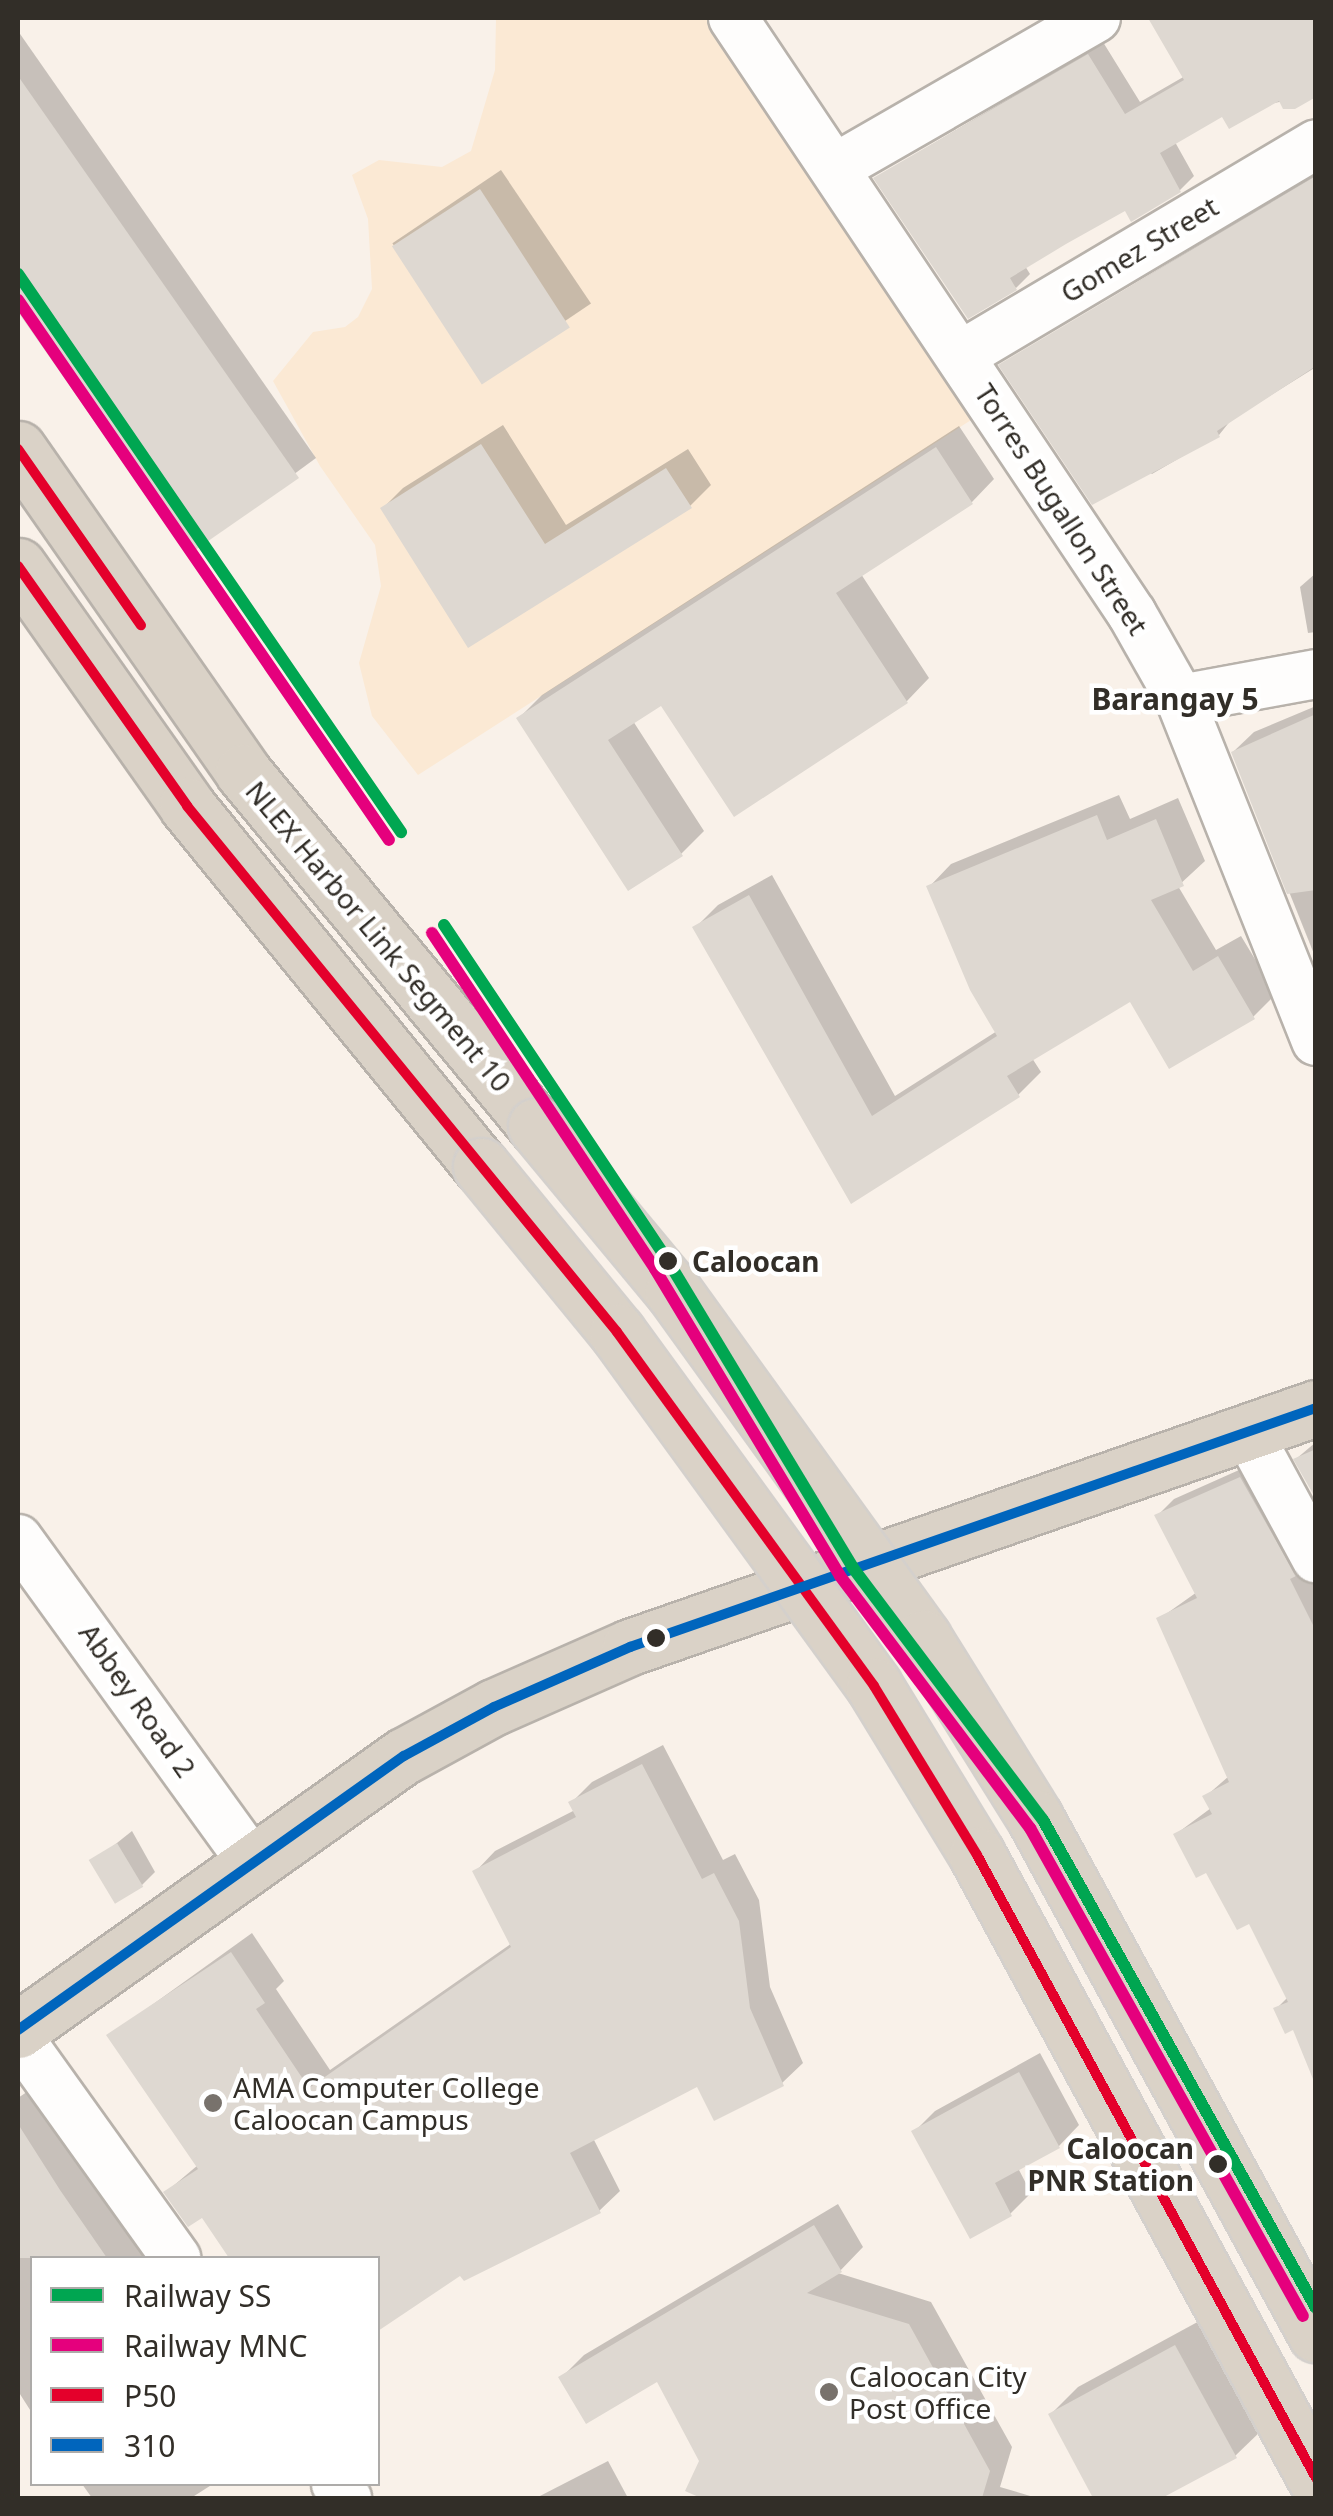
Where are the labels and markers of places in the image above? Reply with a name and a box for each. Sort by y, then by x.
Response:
place label: Caloocan [692,1244,820,1278]
marker: Caloocan [653,1246,683,1276]
unlabelled marker [646,1628,666,1648]
place label: AMA Computer College Caloocan Campus [233,2070,539,2136]
marker: AMA Computer College Caloocan Campus [202,2092,224,2114]
place label: Caloocan PNR Station [1028,2131,1194,2197]
marker: Caloocan PNR Station [1203,2149,1233,2179]
place label: Caloocan City Post Office [849,2359,1027,2425]
marker: Caloocan City Post Office [818,2381,840,2403]

